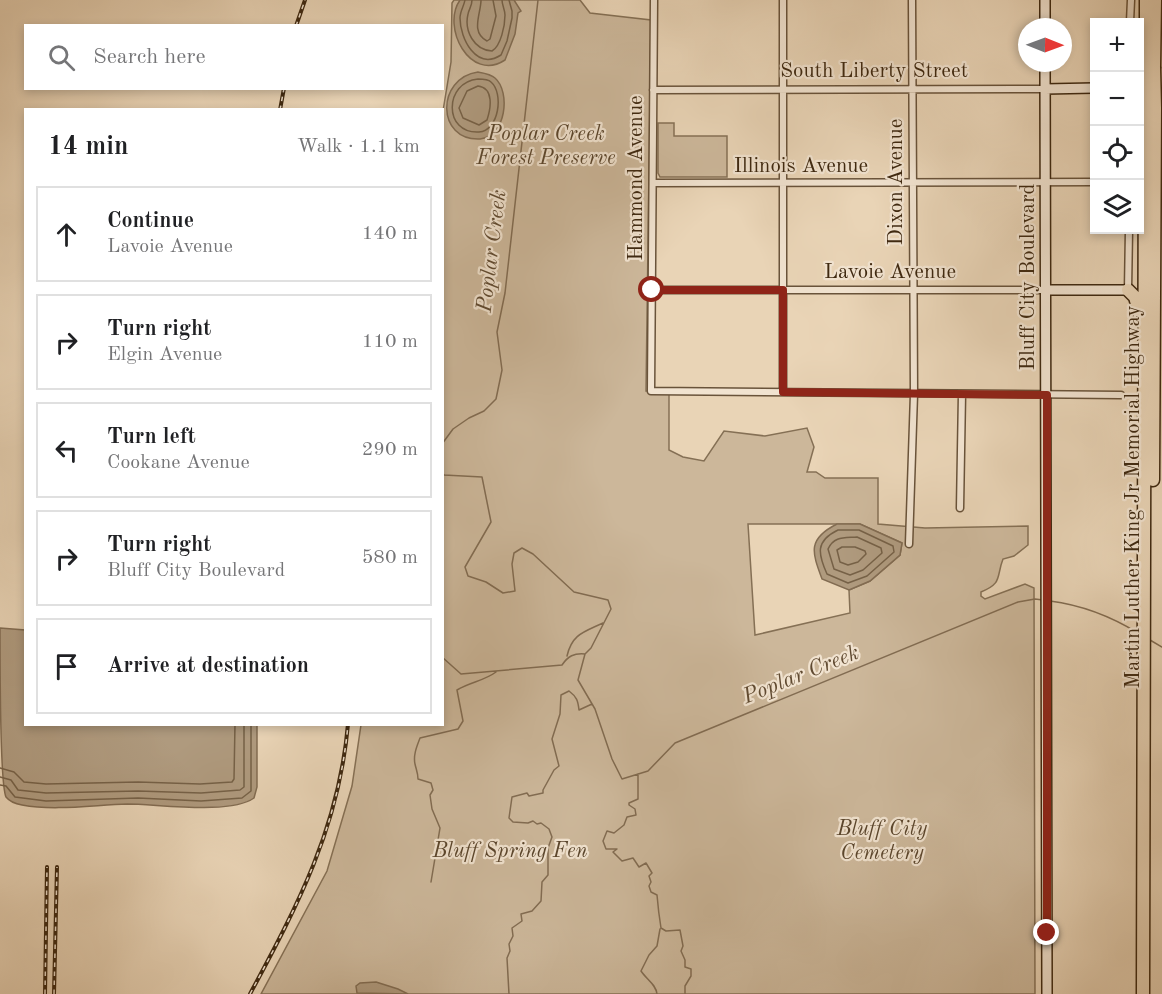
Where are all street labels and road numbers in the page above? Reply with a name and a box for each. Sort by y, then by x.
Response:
street label: South Liberty Street [780,61,968,82]
street label: Hammond Avenue [626,95,647,261]
street label: Dixon Avenue [886,119,907,245]
street label: Illinois Avenue [734,156,868,177]
street label: Bluff City Boulevard [1018,183,1039,371]
street label: Lavoie Avenue [824,262,956,283]
street label: Martin Luther King Jr Memorial Highway [1123,305,1144,689]

